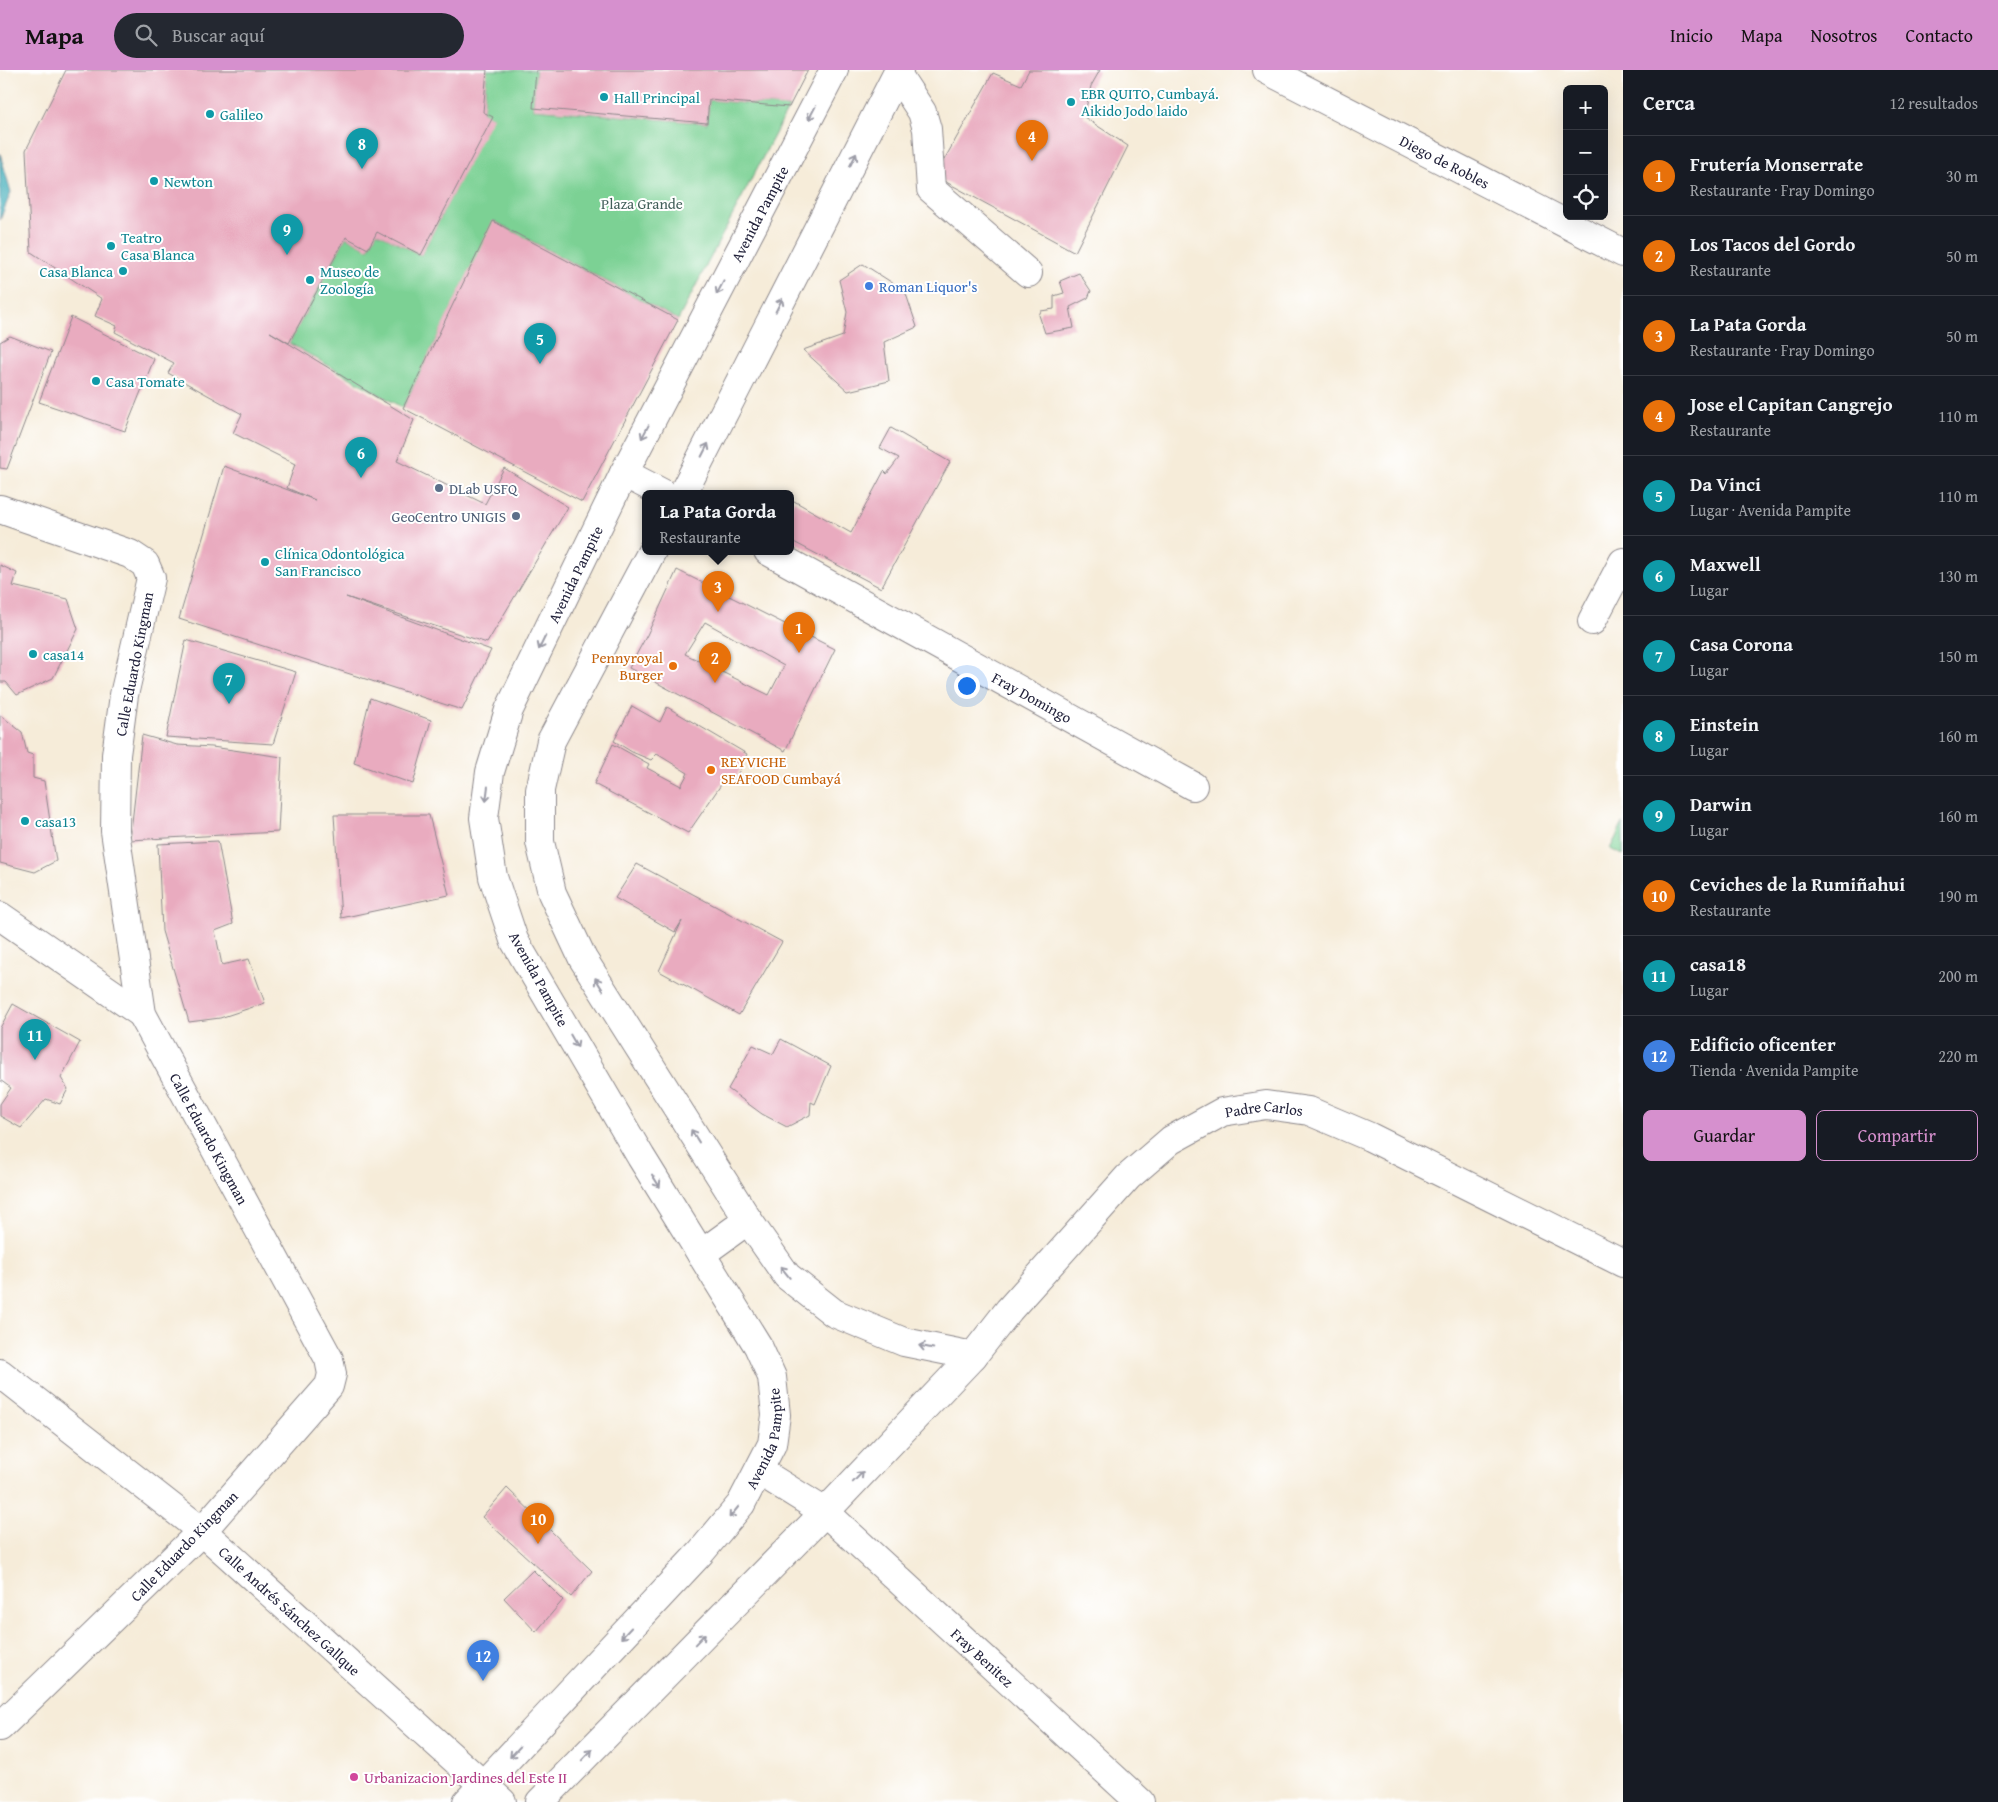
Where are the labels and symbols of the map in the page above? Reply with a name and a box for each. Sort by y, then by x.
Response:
place label: EBR QUITO, Cumbayá. Aikido Jodo laido [1081,83,1219,121]
place label: Hall Principal [614,87,700,108]
marker: Hall Principal [598,91,610,103]
marker: EBR QUITO, Cumbayá. Aikido Jodo laido [1065,96,1077,108]
place label: Galileo [220,104,264,125]
one-way arrow [807,105,816,120]
marker: Galileo [204,108,216,120]
pin: 4 [1016,120,1048,161]
pin: 8 [346,128,378,169]
street label: Diego de Robles [1396,130,1494,193]
one-way arrow [848,153,858,168]
street label: Avenida Pampite [725,162,793,265]
place label: Newton [164,171,213,192]
marker: Newton [148,175,160,187]
park label: Plaza Grande [601,193,683,214]
pin: 9 [271,214,303,255]
place label: Teatro Casa Blanca [121,227,195,265]
marker: Teatro Casa Blanca [105,240,117,252]
place label: Casa Blanca [39,261,113,282]
place label: Museo de Zoología [320,261,379,299]
marker: Casa Blanca [117,265,129,277]
marker: Museo de Zoología [304,274,316,286]
place label: Roman Liquor's [879,276,978,297]
marker: Roman Liquor's [863,280,875,292]
one-way arrow [715,281,725,296]
one-way arrow [775,298,784,313]
pin: 5 [524,323,556,364]
place label: Casa Tomate [106,371,185,392]
marker: Casa Tomate [90,375,102,387]
one-way arrow [640,425,650,440]
pin: 6 [345,437,377,478]
one-way arrow [701,443,710,458]
place label: DLab USFQ [449,478,518,499]
marker: DLab USFQ [433,482,445,494]
place label: GeoCentro UNIGIS [392,506,506,527]
marker: GeoCentro UNIGIS [510,510,522,522]
street label: Avenida Pampite [542,522,607,626]
place label: Clínica Odontológica San Francisco [275,543,405,581]
marker: Clínica Odontológica San Francisco [259,556,271,568]
pin: 3 [702,571,734,612]
street label: Calle Eduardo Kingman [110,590,158,738]
pin: 1 [783,612,815,653]
one-way arrow [536,635,546,650]
pin: 2 [699,642,731,683]
place label: casa14 [43,644,84,665]
place label: Pennyroyal Burger [591,647,663,685]
marker: casa14 [27,648,39,660]
marker: Pennyroyal Burger [667,660,679,672]
pin: 7 [213,663,245,704]
street label: Fray Domingo [989,667,1076,728]
your location [954,673,980,699]
place label: REYVICHE SEAFOOD Cumbayá [721,751,841,789]
marker: REYVICHE SEAFOOD Cumbayá [705,764,717,776]
one-way arrow [482,786,492,802]
place label: casa13 [35,811,76,832]
marker: casa13 [19,815,31,827]
street label: Avenida Pampite [504,928,574,1030]
one-way arrow [594,977,604,991]
pin: 11 [19,1019,51,1060]
one-way arrow [569,1034,579,1048]
street label: Calle Eduardo Kingman [165,1069,254,1208]
street label: Padre Carlos [1223,1094,1305,1122]
one-way arrow [690,1130,700,1144]
one-way arrow [652,1174,662,1188]
one-way arrow [779,1265,790,1278]
one-way arrow [918,1341,934,1351]
street label: Avenida Pampite [740,1387,787,1493]
one-way arrow [852,1471,864,1484]
street label: Calle Eduardo Kingman [126,1486,243,1606]
pin: 10 [522,1503,554,1544]
one-way arrow [729,1506,740,1519]
street label: Calle Andrés Sánchez Gallque [215,1541,365,1680]
street label: Fray Benitez [947,1623,1019,1692]
one-way arrow [620,1627,632,1640]
one-way arrow [694,1633,707,1645]
pin: 12 [467,1640,499,1681]
one-way arrow [509,1746,521,1759]
one-way arrow [580,1749,592,1761]
place label: Urbanizacion Jardines del Este II [364,1767,567,1788]
marker: Urbanizacion Jardines del Este II [348,1771,360,1783]

